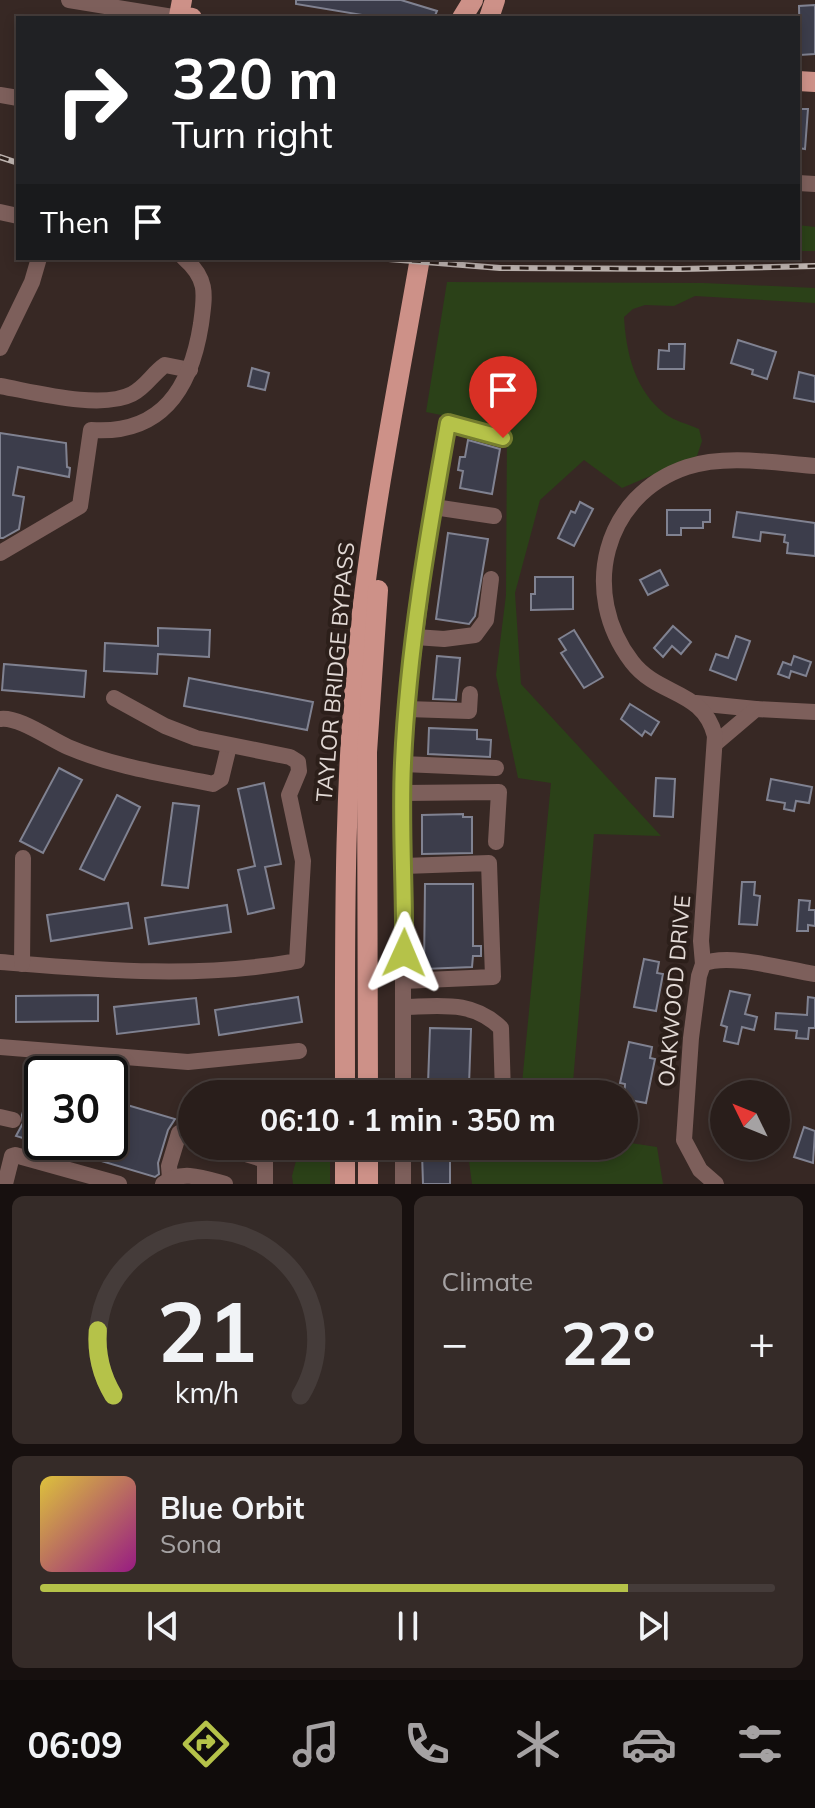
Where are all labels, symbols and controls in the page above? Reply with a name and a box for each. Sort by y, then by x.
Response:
text: 320 m [172,43,339,113]
icon: right [40,48,144,152]
text: Turn right [172,112,333,157]
icon: arrive [126,200,170,244]
text: Then [40,203,110,241]
pin [469,356,537,438]
icon: arrive [481,368,525,412]
street label: TAYLOR BRIDGE BYPASS [310,541,360,803]
street label: OAKWOOD DRIVE [652,894,696,1088]
position arrow [362,911,446,995]
speed limit sign: 30 [24,1056,128,1160]
north arrow [710,1080,790,1160]
map controls [710,1080,790,1160]
text: 06:10 · 1 min · 350 m [260,1101,556,1139]
text: Climate [442,1265,533,1298]
text: 21 [157,1278,257,1383]
text: 22° [561,1305,656,1380]
text: − [442,1315,468,1370]
text: + [749,1315,775,1370]
text: km/h [174,1374,239,1410]
text: Blue Orbit [160,1489,304,1527]
text: Sona [160,1527,222,1560]
icon: previous [141,1604,185,1648]
icon: pause [386,1604,430,1648]
icon: next [631,1604,675,1648]
icon: directions [178,1716,234,1772]
icon: music [288,1716,344,1772]
icon: phone [399,1716,455,1772]
icon: climate [510,1716,566,1772]
icon: car [621,1716,677,1772]
icon: filters [732,1716,788,1772]
text: 06:09 [27,1722,123,1767]

